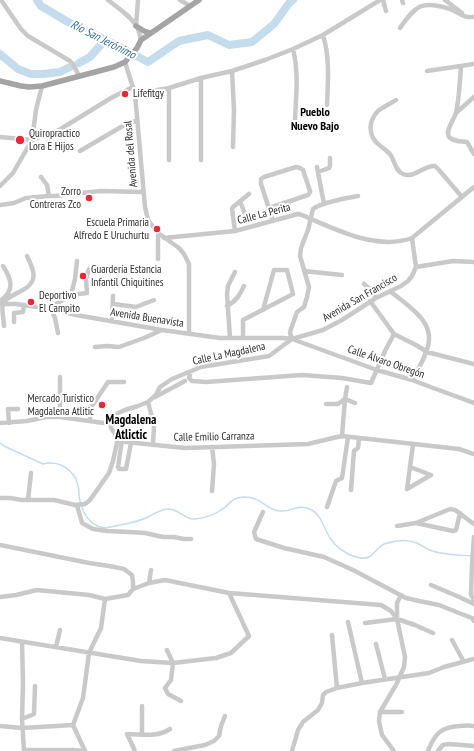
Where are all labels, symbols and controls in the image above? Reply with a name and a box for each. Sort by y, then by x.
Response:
water label: Río San Jerónimo [68,17,138,63]
place label: Lifefitgy [133,87,164,101]
marker: Lifefitgy [120,89,130,99]
district label: Pueblo Nuevo Bajo [291,106,339,134]
street label: Avenida del Rosal [122,120,140,188]
place label: Quiropractico Lora E Hijos [29,127,80,153]
marker: Quiropractico Lora E Hijos [14,134,26,146]
place label: Zorro Contreras Zco [30,185,81,211]
marker: Zorro Contreras Zco [84,193,94,203]
street label: Calle La Perita [236,201,292,227]
place label: Escuela Primaria Alfredo E Uruchurtu [74,216,149,242]
marker: Escuela Primaria Alfredo E Uruchurtu [152,224,162,234]
place label: Guardería Estancia Infantil Chiquitines [91,263,163,289]
marker: Guardería Estancia Infantil Chiquitines [78,271,88,281]
street label: Avenida San Francisco [320,271,400,325]
place label: Deportivo El Campito [39,289,80,315]
marker: Deportivo El Campito [26,297,36,307]
street label: Avenida Buenavista [109,306,185,330]
street label: Calle La Magdalena [191,340,267,368]
street label: Calle Álvaro Obregón [346,343,426,381]
place label: Mercado Turístico Magdalena Atlitic [28,392,94,418]
marker: Mercado Turístico Magdalena Atlitic [97,400,107,410]
district label: Magdalena Atlictic [106,412,156,443]
street label: Calle Emilio Carranza [174,430,254,444]

